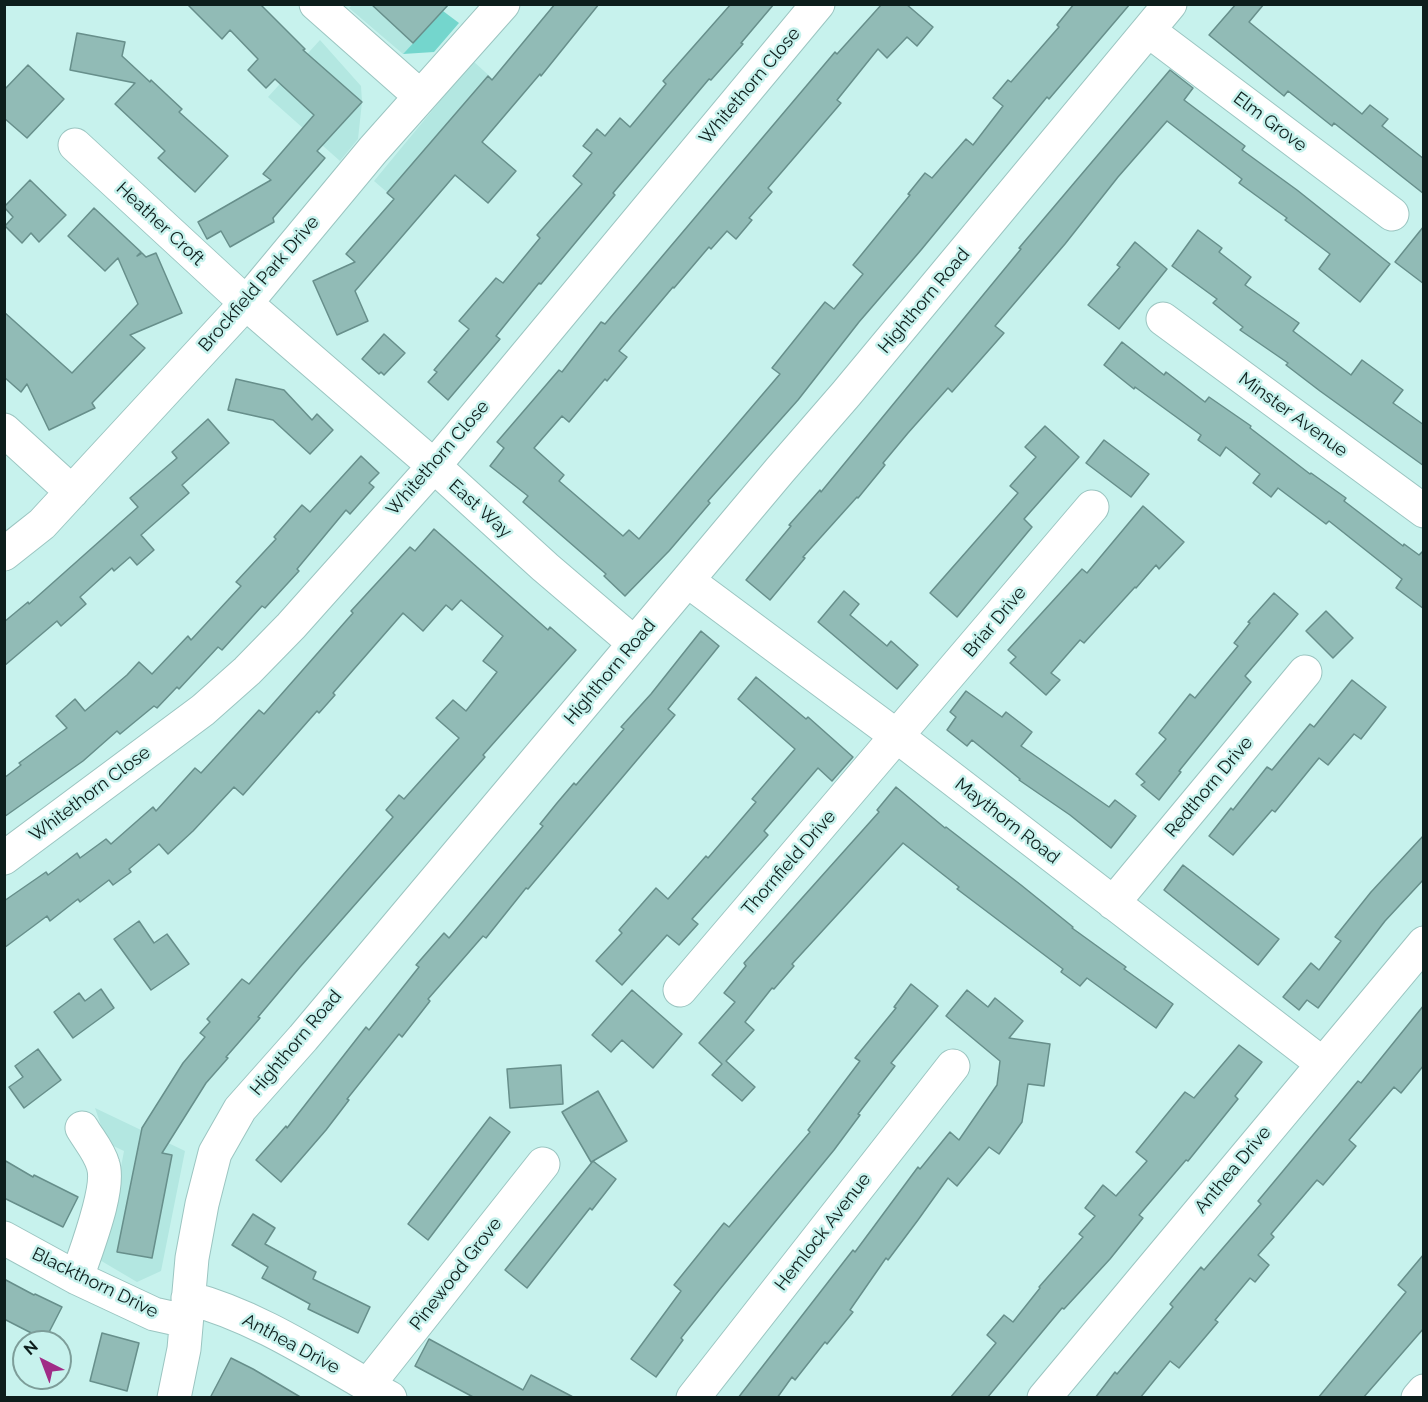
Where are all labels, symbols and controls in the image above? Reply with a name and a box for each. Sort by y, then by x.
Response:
street label: Whitethorn Close [695,23,805,149]
street label: Elm Grove [1229,87,1311,157]
street label: Heather Croft [112,178,208,270]
street label: Brockfield Park Drive [194,212,324,356]
street label: Highthorn Road [874,244,974,358]
street label: Minster Avenue [1234,368,1352,462]
street label: Whitethorn Close [382,396,494,520]
street label: East Way [444,475,516,543]
street label: Briar Drive [959,582,1031,662]
street label: Highthorn Road [560,615,660,729]
street label: Redthorn Drive [1161,732,1257,842]
street label: Whitethorn Close [25,742,155,846]
street label: Maythorn Road [950,773,1064,869]
street label: Thornfield Drive [737,806,841,920]
street label: Highthorn Road [246,986,346,1100]
street label: Anthea Drive [1190,1122,1276,1218]
street label: Hemlock Avenue [770,1169,876,1295]
street label: Pinewood Grove [405,1214,507,1334]
street label: Blackthorn Drive [28,1243,162,1323]
street label: Anthea Drive [239,1309,343,1379]
north arrow [12,1330,72,1390]
text: N [20,1337,42,1359]

